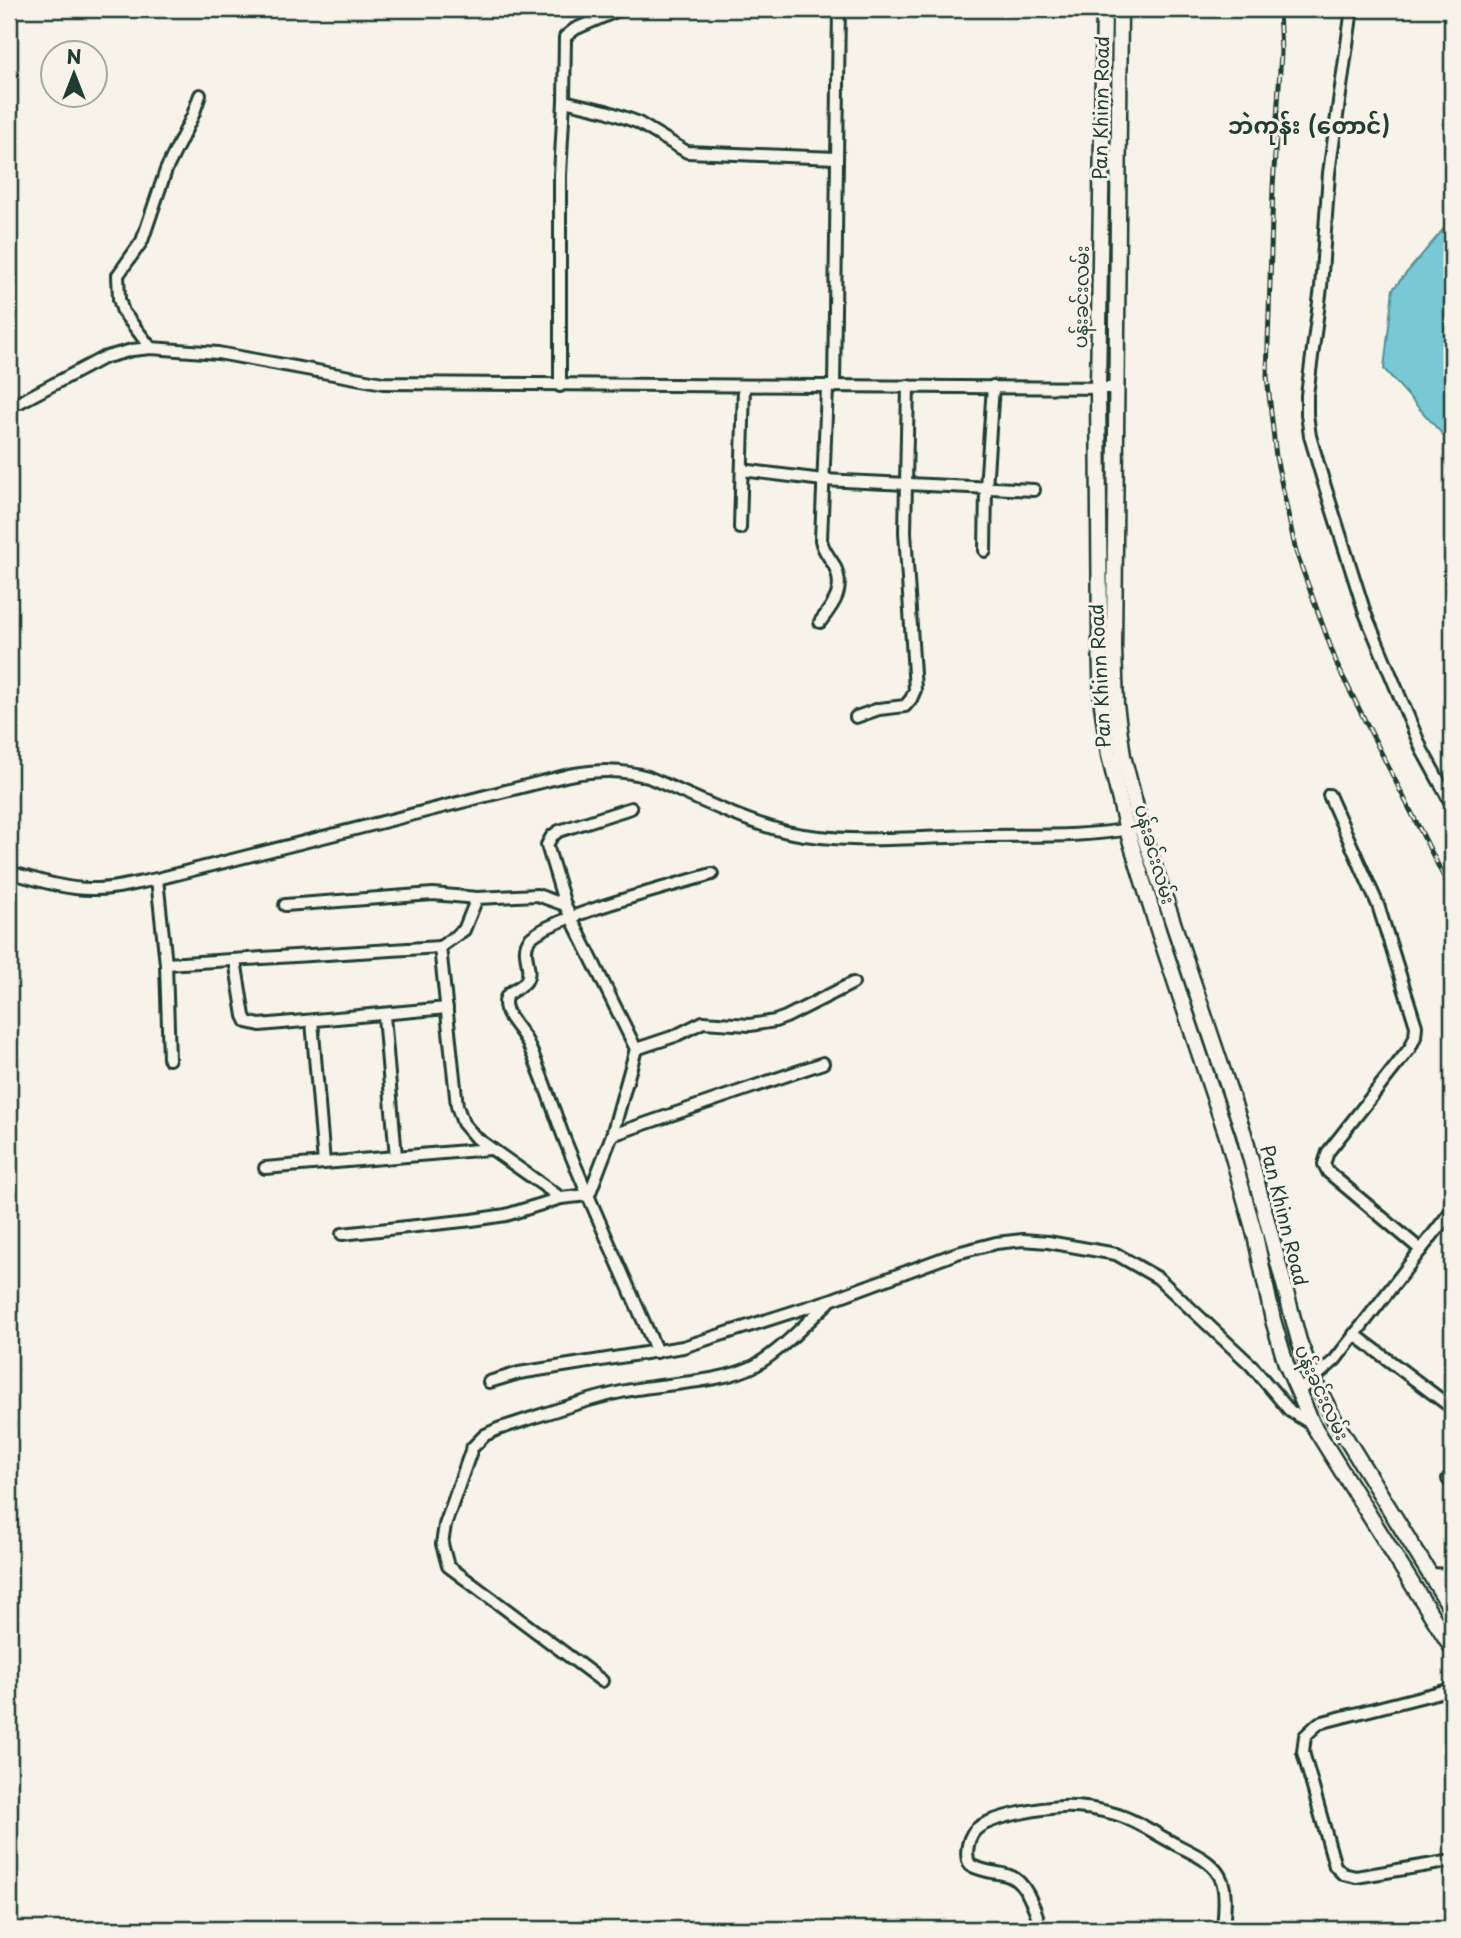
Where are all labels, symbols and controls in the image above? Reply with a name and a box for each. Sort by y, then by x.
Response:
street label: Pan Khinn Road [1085,36,1115,180]
north arrow [38,38,108,108]
text: N [66,42,82,70]
district label: ဘဲကုန်း (တောင်) [1228,107,1390,145]
street label: ပန်းခင်းလမ်း [1065,245,1098,349]
street label: Pan Khinn Road [1081,603,1117,749]
street label: ပန်းခင်းလမ်း [1125,801,1184,908]
street label: Pan Khinn Road [1254,1142,1316,1288]
street label: ပန်းခင်းလမ်း [1286,1339,1357,1446]

